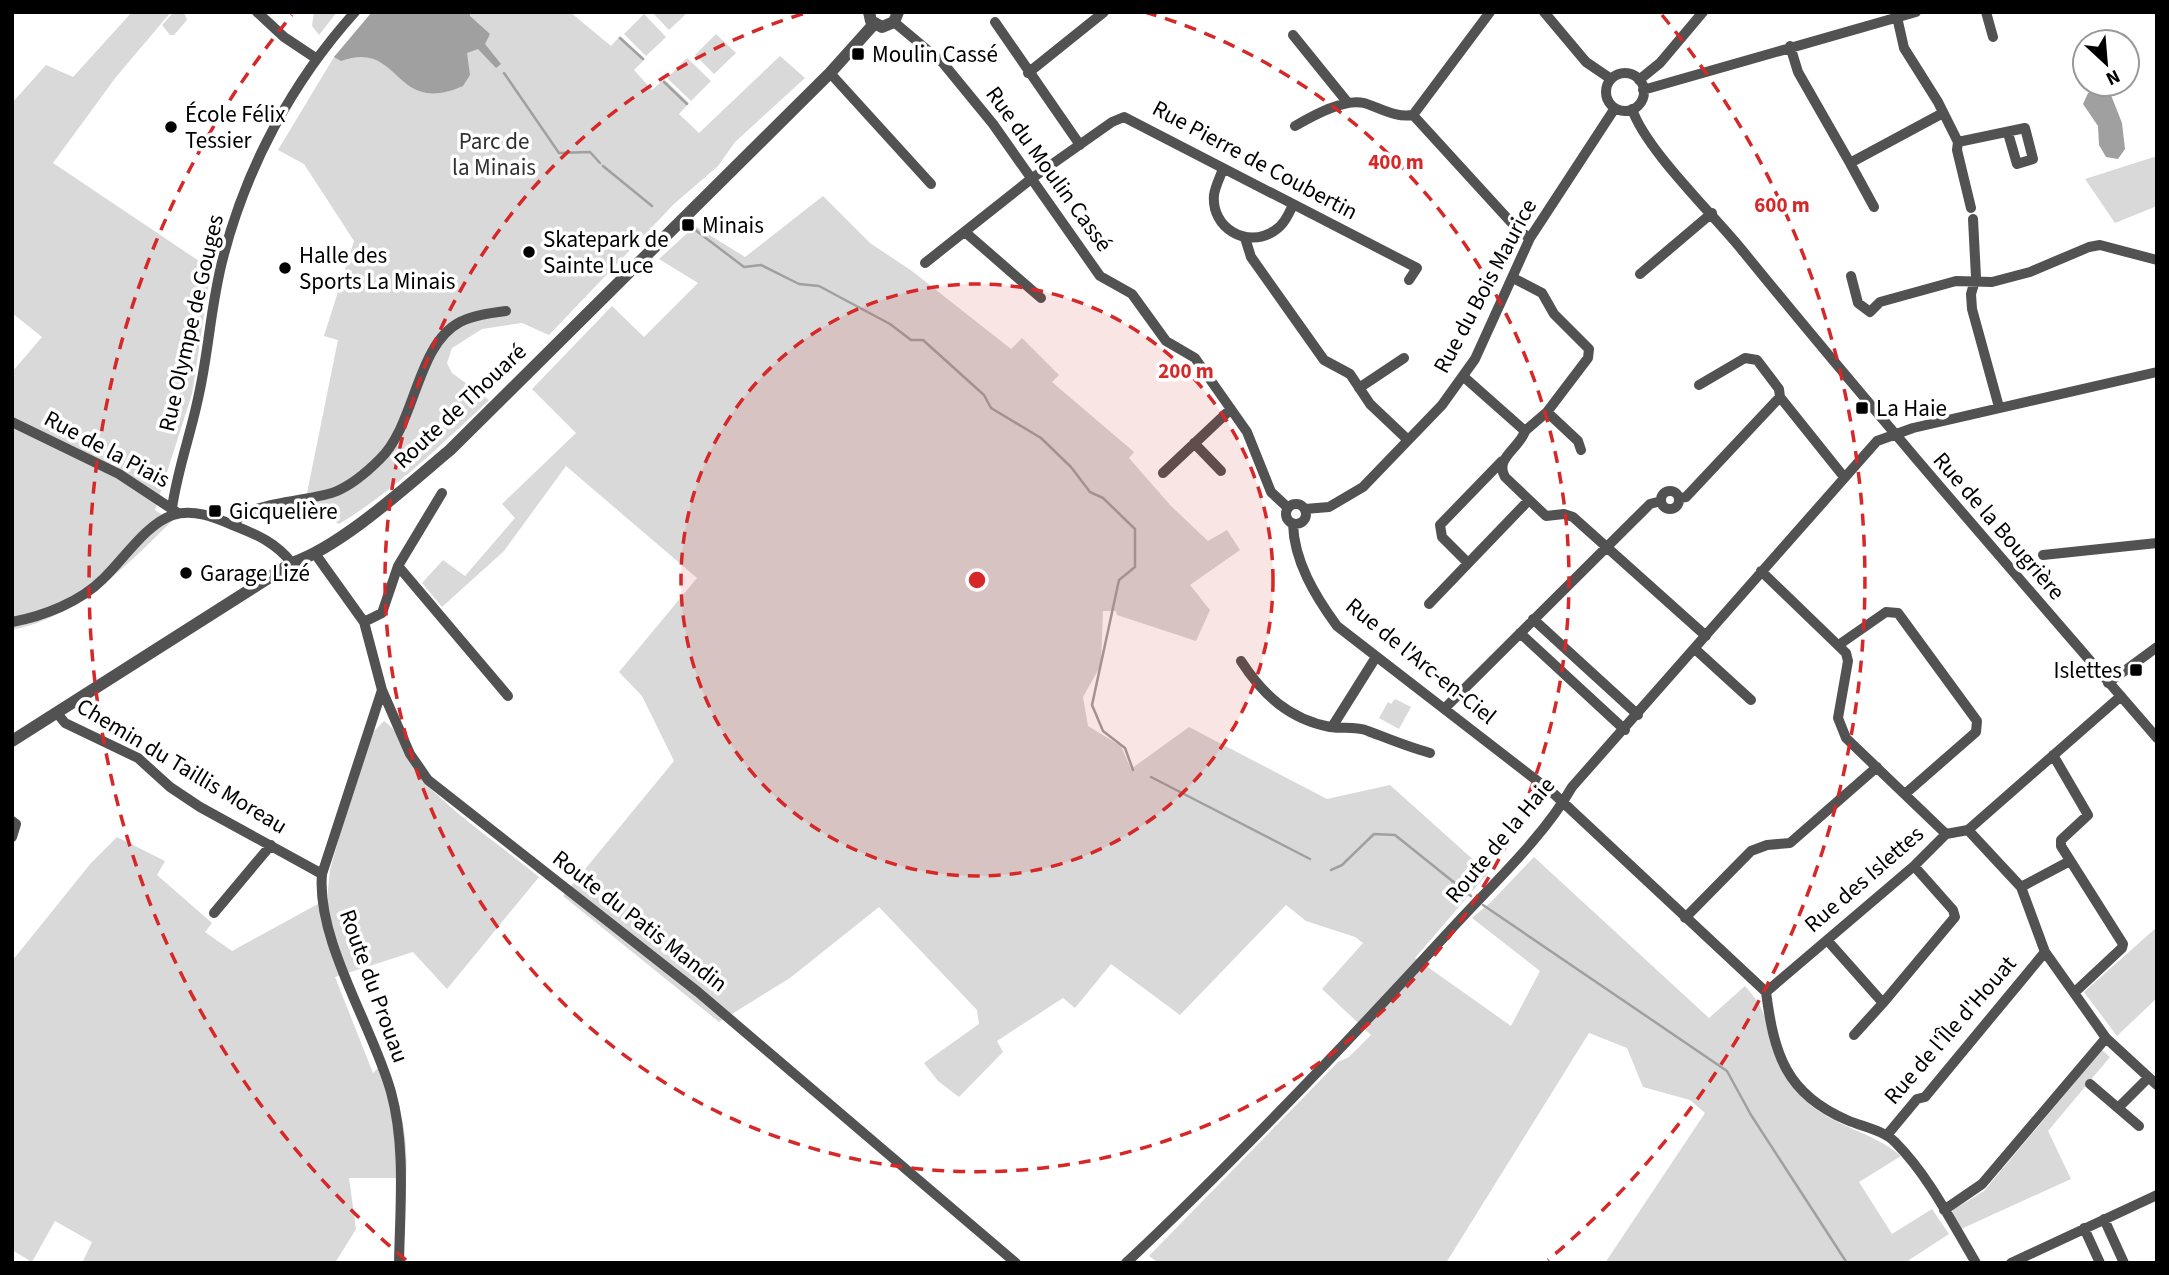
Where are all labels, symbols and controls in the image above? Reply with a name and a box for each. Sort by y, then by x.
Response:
north arrow [2071,28,2141,98]
place label: Moulin Cassé [872,38,998,71]
marker: Moulin Cassé [850,46,866,62]
text: N [2101,62,2124,92]
street label: Rue du Moulin Cassé [978,79,1120,259]
street label: Rue Pierre de Coubertin [1146,92,1364,228]
place label: École Félix Tessier [185,98,285,157]
marker: École Félix Tessier [163,119,179,135]
park label: Parc de la Minais [452,125,536,184]
text: 400 m [1368,147,1424,177]
text: 600 m [1754,190,1810,220]
street label: Rue du Bois Maurice [1425,193,1545,379]
place label: Minais [702,209,764,242]
street label: Rue Olympe de Gouges [150,211,232,435]
marker: Minais [680,217,696,233]
place label: Skatepark de Sainte Luce [543,223,669,282]
place label: Halle des Sports La Minais [299,239,456,298]
marker: Skatepark de Sainte Luce [521,244,537,260]
marker: Halle des Sports La Minais [277,260,293,276]
street label: Route de Thouaré [386,336,534,476]
text: 200 m [1158,356,1214,386]
place label: La Haie [1876,392,1947,425]
marker: La Haie [1854,400,1870,416]
street label: Rue de la Piais [38,402,176,496]
street label: Rue de la Bougrière [1925,445,2073,607]
place label: Gicquelière [229,495,338,528]
marker: Gicquelière [207,503,223,519]
place label: Garage Lizé [200,557,310,590]
marker: Garage Lizé [178,565,194,581]
centre of rings [965,568,989,592]
street label: Rue de l'Arc-en-Ciel [1339,590,1503,732]
place label: Islettes [2053,654,2122,687]
marker: Islettes [2128,662,2144,678]
street label: Chemin du Taillis Moreau [70,690,294,842]
street label: Route de la Haie [1437,770,1563,910]
street label: Rue des Islettes [1797,818,1931,940]
street label: Route du Patis Mandin [545,842,735,1000]
street label: Route du Prouau [331,905,417,1067]
street label: Rue de l'Île d'Houat [1876,948,2024,1112]

